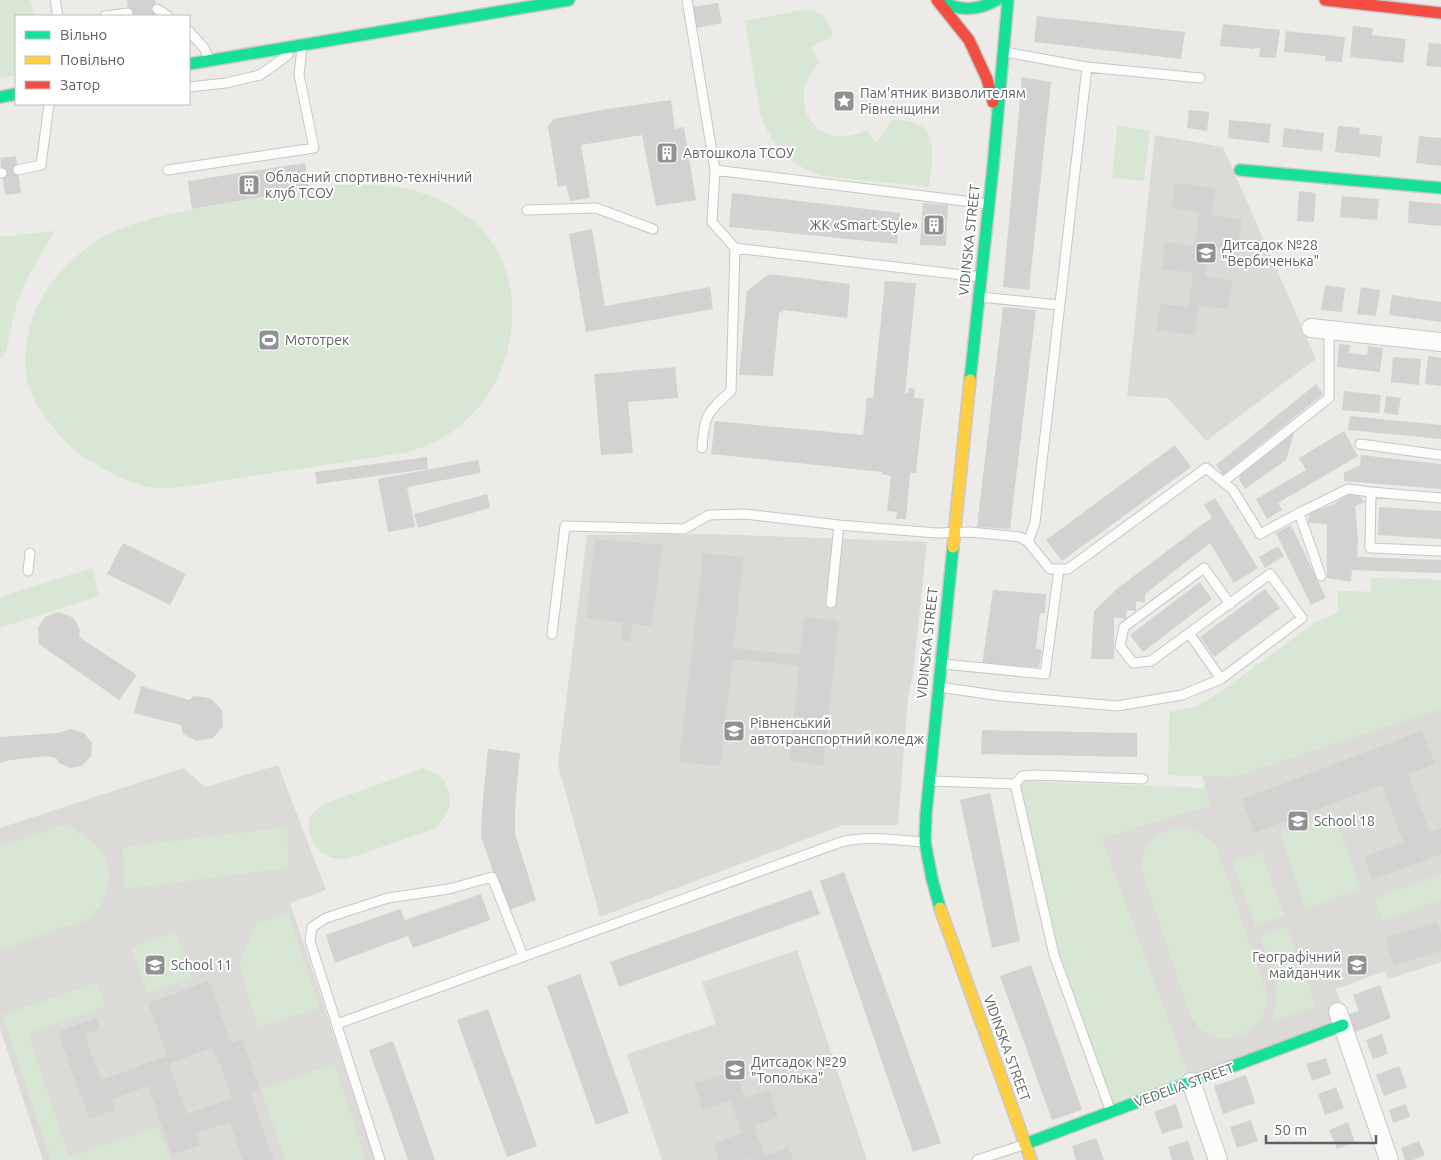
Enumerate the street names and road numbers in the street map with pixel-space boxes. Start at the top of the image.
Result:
street label: VIDINSKA STREET [955,183,983,296]
street label: VIDINSKA STREET [913,586,941,699]
street label: VIDINSKA STREET [980,993,1034,1104]
street label: VEDELIA STREET [1132,1059,1236,1110]

